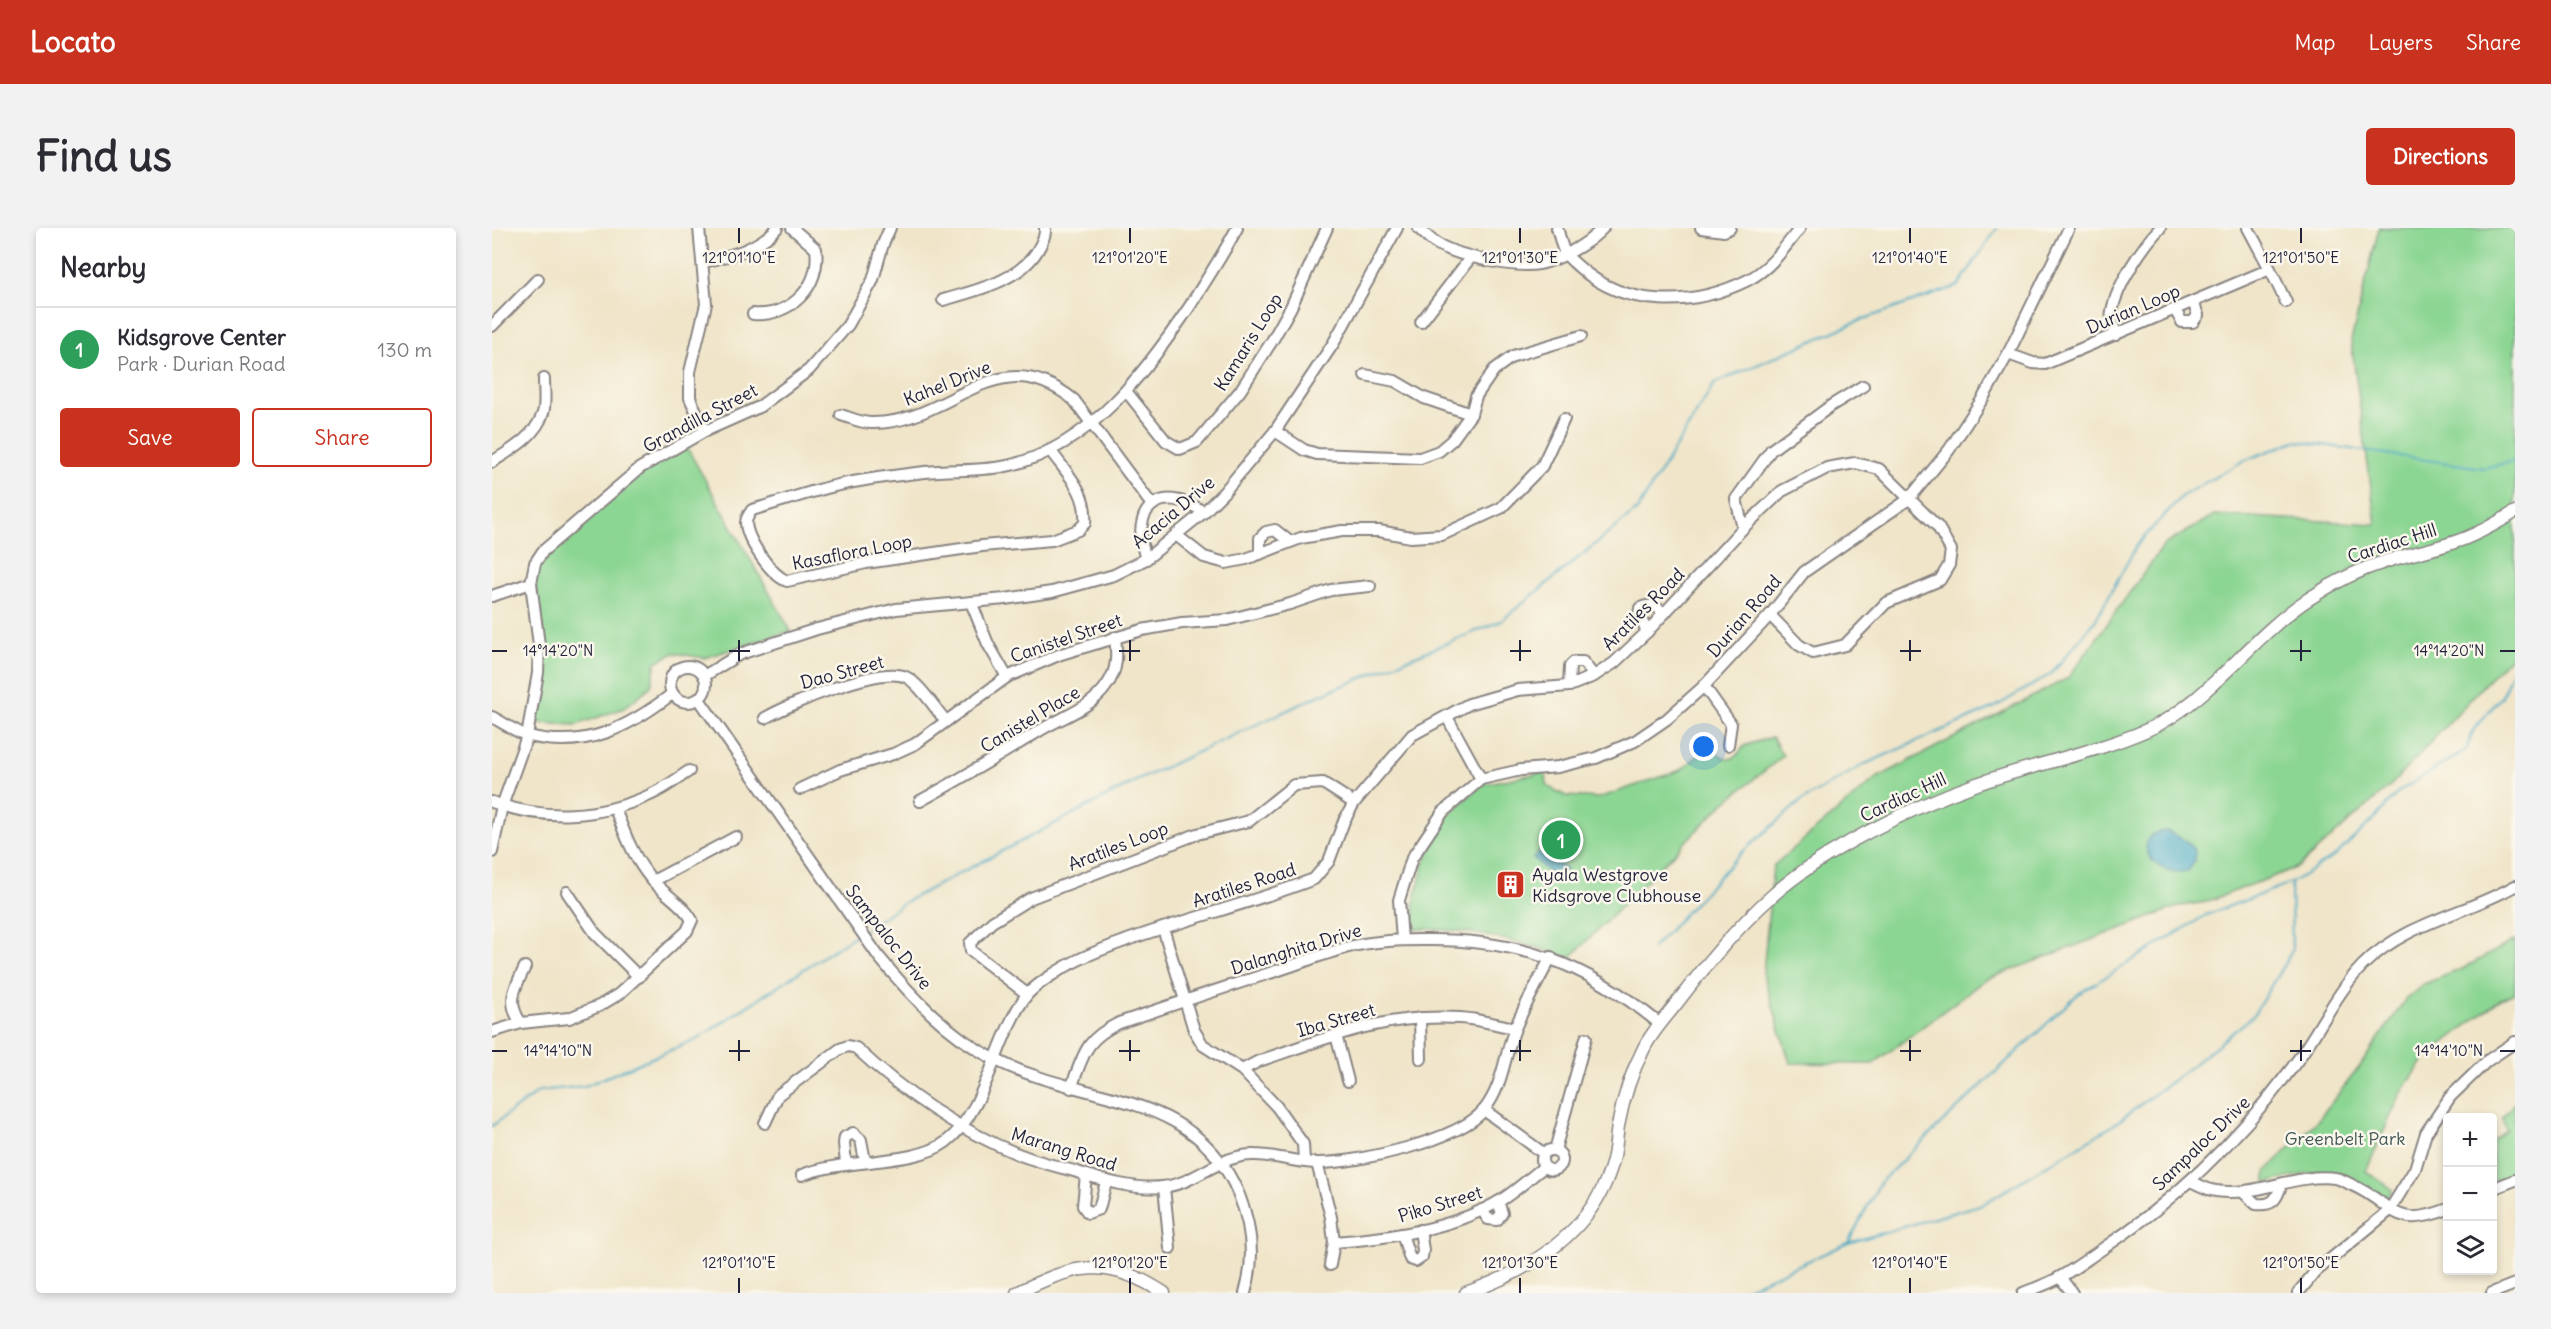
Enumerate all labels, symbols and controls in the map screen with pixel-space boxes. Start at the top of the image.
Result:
text: Locato [30,24,116,60]
text: Map [2295,29,2335,56]
text: Layers [2368,29,2433,56]
text: Share [2466,29,2521,56]
button: Directions [2366,128,2515,185]
text: Find us [36,130,172,182]
text: 121°01'10"E [702,248,776,267]
text: 121°01'20"E [1092,248,1168,267]
text: 121°01'30"E [1482,248,1558,267]
text: 121°01'40"E [1872,248,1948,267]
text: 121°01'50"E [2263,248,2339,267]
text: Nearby [60,251,146,284]
street label: Durian Loop [2083,279,2183,339]
street label: Kamaris Loop [1209,289,1287,395]
text: Kidsgrove Center [117,323,286,351]
text: 1 [76,337,83,362]
text: 130 m [377,337,432,362]
text: Park · Durian Road [117,351,285,376]
street label: Kahel Drive [900,355,994,411]
street label: Grandilla Street [639,378,761,458]
button: Save [60,408,240,467]
button: Share [252,408,432,467]
street label: Acacia Drive [1127,471,1219,553]
street label: Cardiac Hill [2345,518,2439,568]
street label: Kasaflora Loop [790,529,914,575]
street label: Aratiles Road [1597,563,1689,655]
street label: Durian Road [1702,570,1786,662]
street label: Canistel Street [1007,608,1125,668]
text: 14°14'20"N [523,641,593,660]
text: 14°14'20"N [2414,641,2484,660]
street label: Dao Street [798,650,886,694]
street label: Canistel Place [976,680,1084,758]
your location [1689,732,1718,761]
street label: Cardiac Hill [1856,767,1950,827]
street label: Aratiles Loop [1065,816,1171,876]
pin: 1 [1542,818,1580,862]
street label: Aratiles Road [1189,857,1299,913]
place label: Ayala Westgrove Kidsgrove Clubhouse [1532,863,1701,907]
building icon: Ayala Westgrove Kidsgrove Clubhouse [1495,868,1527,900]
street label: Sampaloc Drive [841,880,937,994]
street label: Dalanghita Drive [1228,918,1364,980]
street label: Iba Street [1294,998,1378,1042]
text: 14°14'10"N [524,1041,592,1060]
text: 14°14'10"N [2415,1041,2483,1060]
street label: Sampaloc Drive [2147,1091,2255,1195]
map controls [2443,1113,2497,1275]
button: + [2443,1113,2497,1167]
street label: Marang Road [1008,1122,1120,1176]
park label: Greenbelt Park [2285,1127,2405,1150]
button: − [2443,1167,2497,1221]
street label: Piko Street [1395,1180,1485,1228]
button: layers [2443,1221,2497,1275]
text: 121°01'10"E [702,1253,776,1272]
text: 121°01'20"E [1092,1253,1168,1272]
text: 121°01'30"E [1482,1253,1558,1272]
text: 121°01'40"E [1872,1253,1948,1272]
text: 121°01'50"E [2263,1253,2339,1272]

